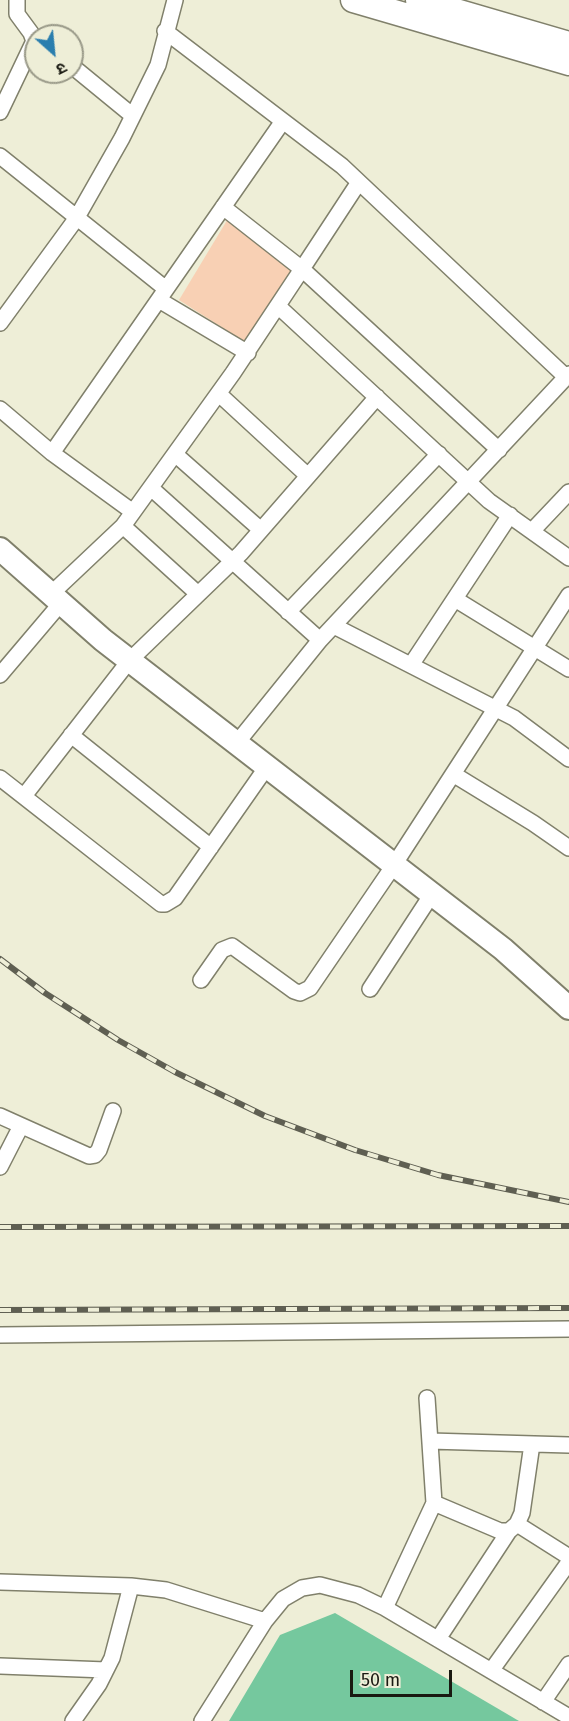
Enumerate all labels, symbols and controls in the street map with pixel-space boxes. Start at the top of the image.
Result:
north arrow [24,24,84,84]
text: उ [53,58,70,79]
scale bar [353,1658,455,1696]
text: 50 m [361,1669,400,1691]

